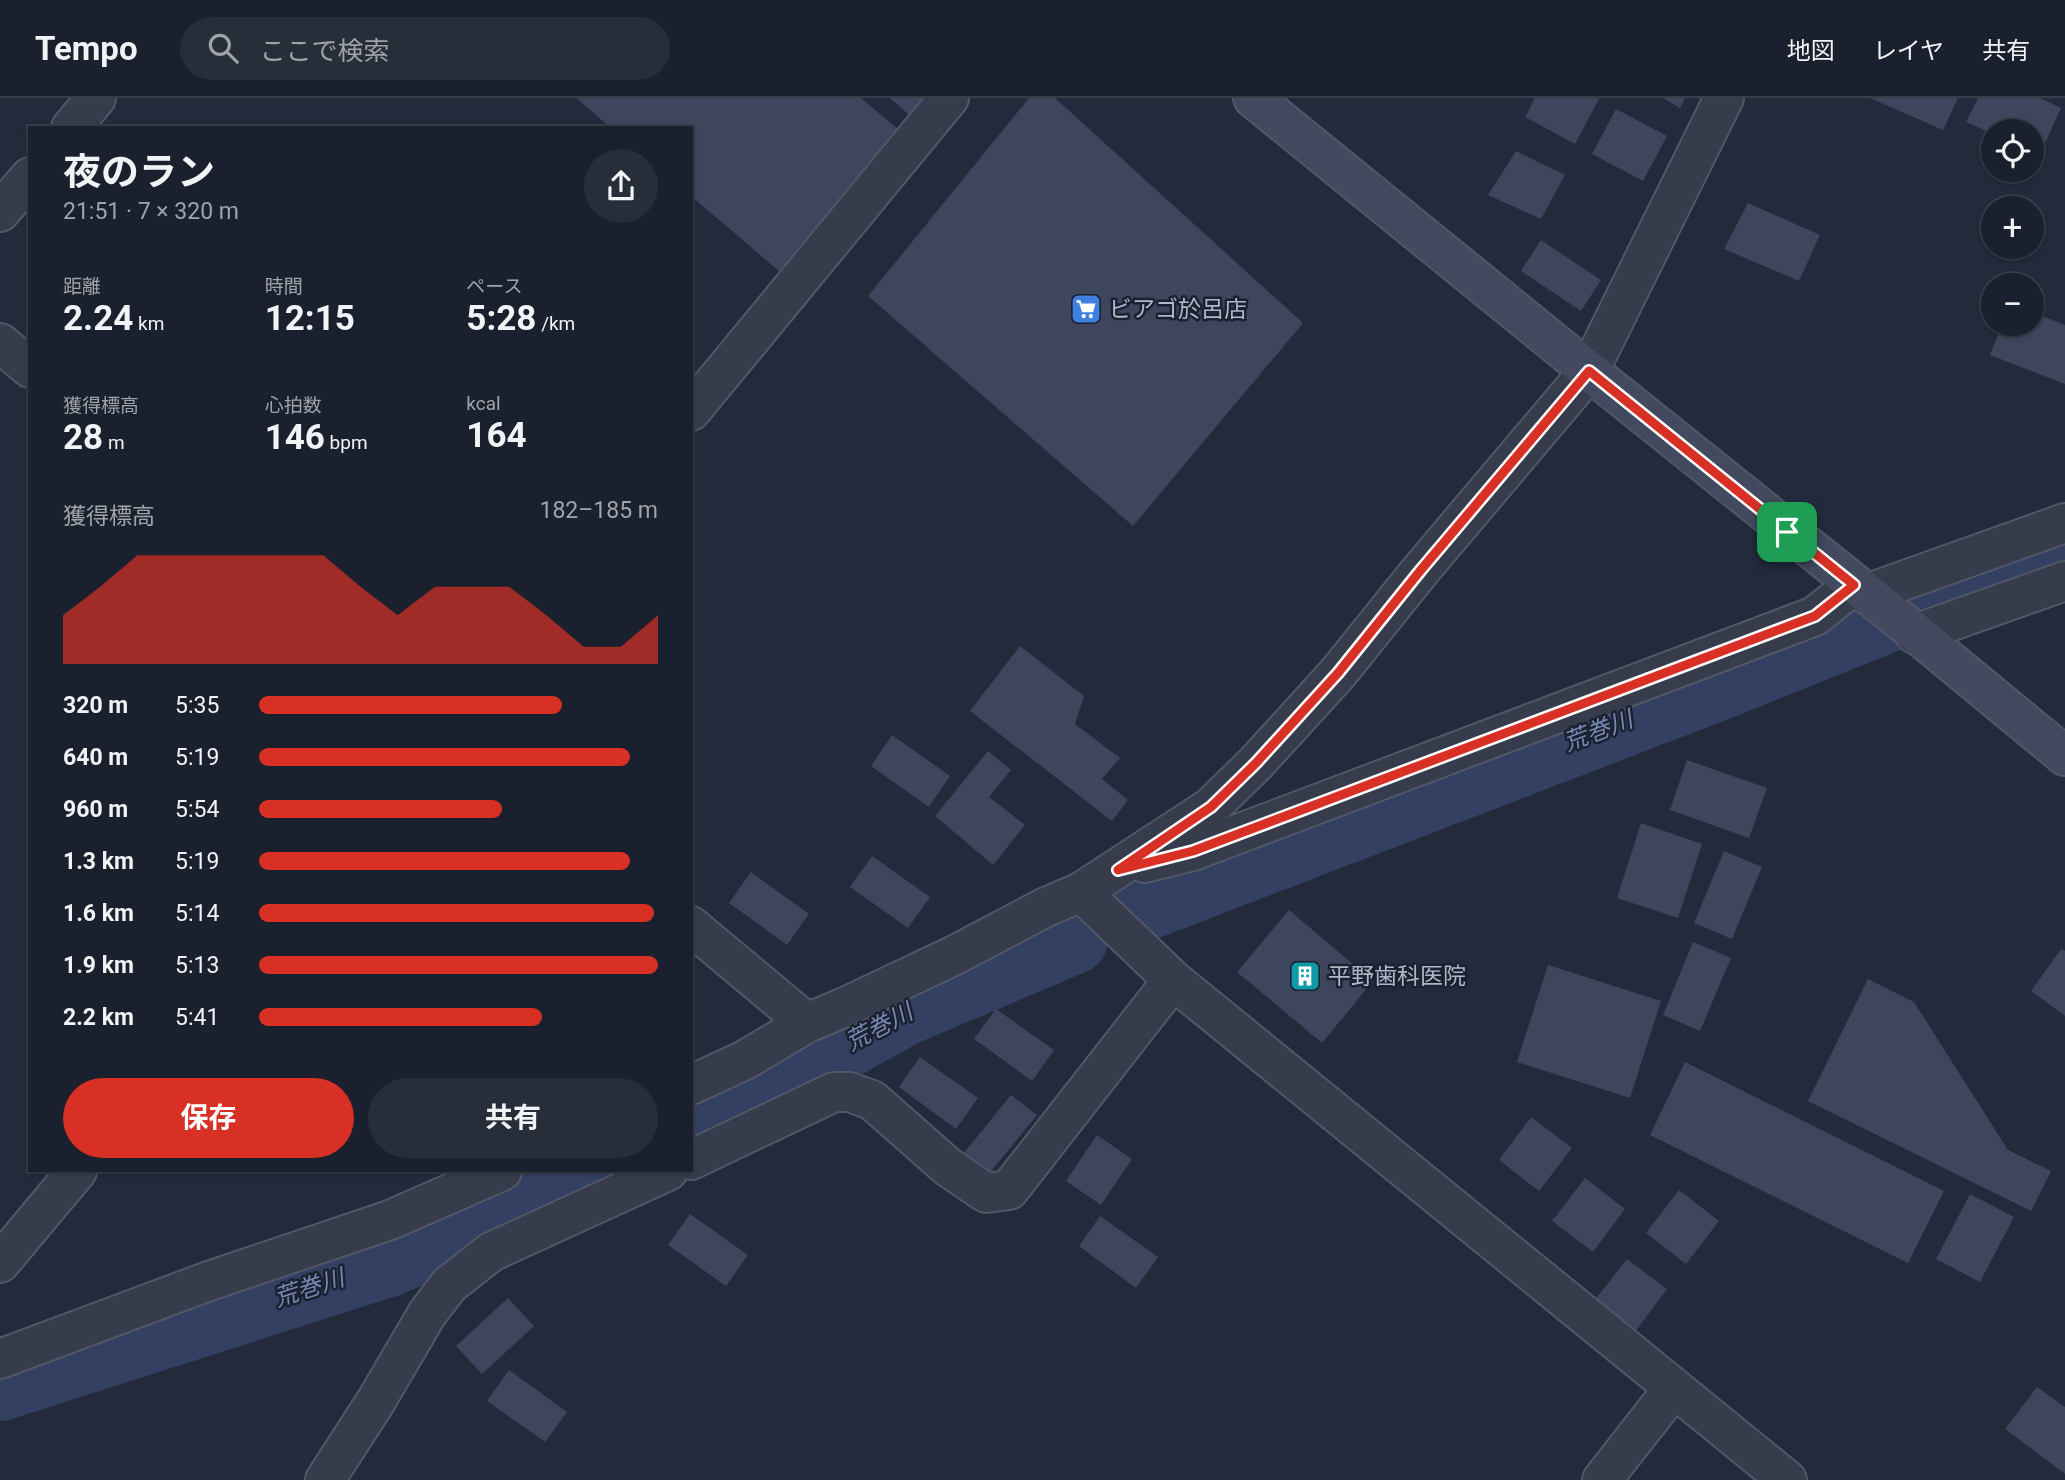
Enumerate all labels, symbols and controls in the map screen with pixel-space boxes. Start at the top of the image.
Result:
search box [180,17,670,80]
text: Tempo [35,29,138,68]
icon: search [204,29,242,67]
text: ここで検索 [260,36,390,66]
text: 地図 [1787,37,1835,65]
text: レイヤ [1873,37,1944,65]
text: 共有 [1982,37,2030,65]
map controls [1981,119,2044,336]
button: locate [1981,119,2044,182]
button: share [584,149,658,223]
text: 夜のラン [63,150,215,194]
button: + [1981,196,2044,259]
text: 21:51 · 7 × 320 m [63,198,239,225]
button: − [1981,273,2044,336]
text: 距離 [63,275,101,298]
text: 時間 [265,275,303,298]
text: ペース [466,275,522,298]
supermarket icon: ビアゴ於呂店 [1069,292,1103,326]
place label: ビアゴ於呂店 [1109,296,1247,323]
text: 2.24 [63,298,133,339]
text: 12:15 [265,298,355,339]
text: 5:28 [466,298,536,339]
text: km [133,312,164,335]
text: /km [536,312,575,335]
text: kcal [466,392,501,415]
text: 獲得標高 [63,394,139,417]
text: 心拍数 [265,394,322,417]
text: 164 [466,415,527,456]
text: 28 [63,417,103,458]
text: 146 [265,417,325,458]
text: m [103,431,125,454]
text: bpm [325,431,368,454]
text: 182–185 m [539,497,658,524]
pin [1757,502,1817,562]
text: 獲得標高 [63,503,155,530]
icon: arrive [1768,513,1806,551]
text: 320 m [63,692,128,719]
text: 5:35 [175,692,219,719]
water label: 荒巻川 [1559,704,1639,757]
text: 640 m [63,744,128,771]
text: 5:19 [175,744,219,771]
text: 960 m [63,796,128,823]
text: 5:54 [175,796,219,823]
text: 1.3 km [63,848,134,875]
text: 5:19 [175,848,219,875]
text: 1.6 km [63,900,134,927]
text: 5:14 [175,900,219,927]
text: 1.9 km [63,952,134,979]
text: 5:13 [175,952,219,979]
building icon: 平野歯科医院 [1288,959,1322,993]
place label: 平野歯科医院 [1328,963,1466,990]
water label: 荒巻川 [841,996,920,1056]
text: 2.2 km [63,1004,134,1031]
text: 5:41 [175,1004,219,1031]
button: 保存 [63,1078,354,1158]
button: 共有 [368,1078,658,1158]
water label: 荒巻川 [270,1263,350,1312]

